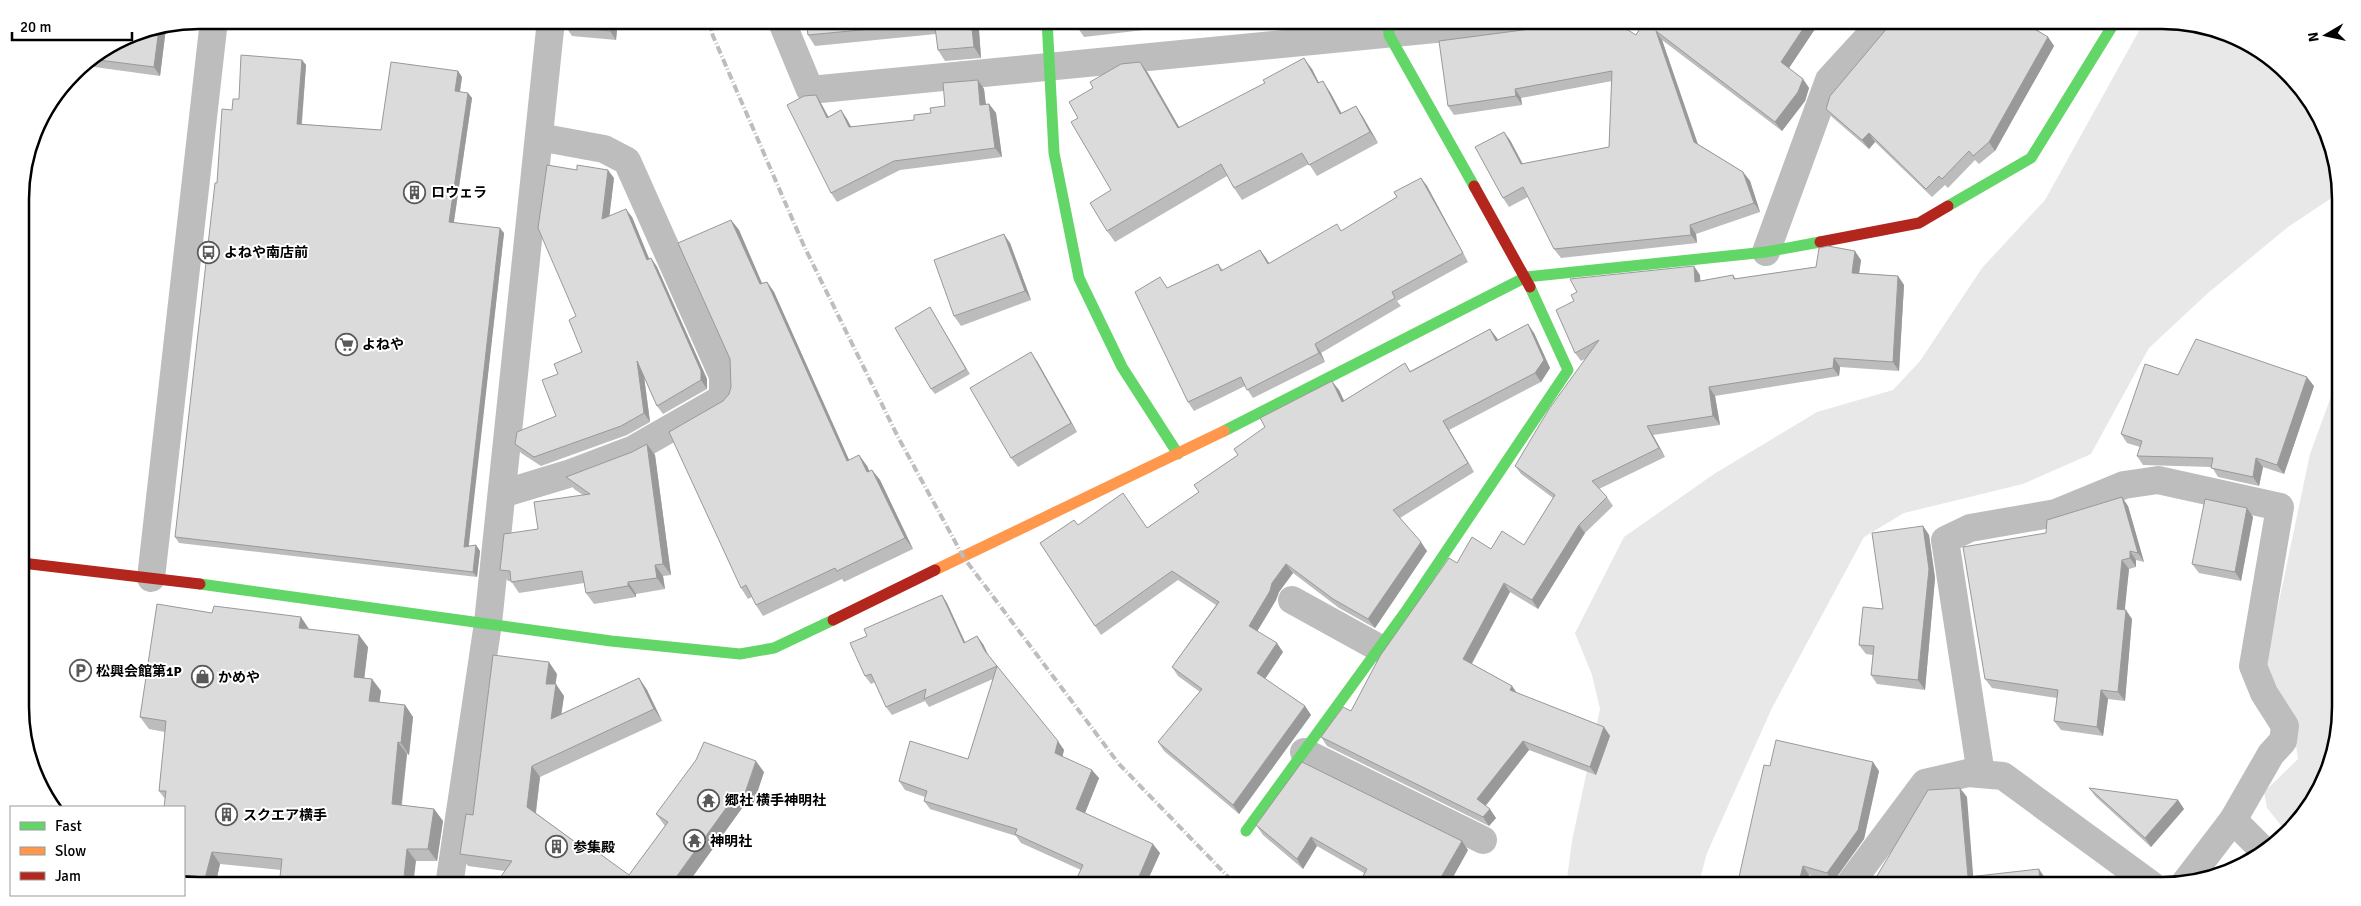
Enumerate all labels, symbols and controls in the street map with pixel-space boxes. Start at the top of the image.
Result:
scale bar [12,10,132,42]
north arrow [2301,10,2351,60]
text: 20 m [20,18,51,36]
text: N [2304,31,2323,43]
building icon: ロウェラ [403,180,427,204]
place label: ロウェラ [431,184,487,201]
bus stop icon: よねや南店前 [196,240,220,264]
place label: よねや南店前 [224,244,308,261]
supermarket icon: よねや [334,332,358,356]
place label: よねや [362,336,404,353]
parking icon: 松興会館第1P [68,659,92,683]
place label: 松興会館第1P [96,663,182,680]
shop icon: かめや [190,665,214,689]
place label: かめや [218,669,260,686]
temple icon: 郷社 横手神明社 [697,788,721,812]
place label: 郷社 横手神明社 [725,792,826,809]
building icon: スクエア横手 [215,803,239,827]
legend [10,806,185,896]
place label: スクエア横手 [243,807,327,824]
text: Fast [55,817,82,835]
temple icon: 神明社 [682,829,706,853]
place label: 神明社 [710,833,752,850]
building icon: 参集殿 [545,835,569,859]
place label: 参集殿 [573,839,615,856]
text: Slow [55,842,86,860]
text: Jam [55,867,81,885]

